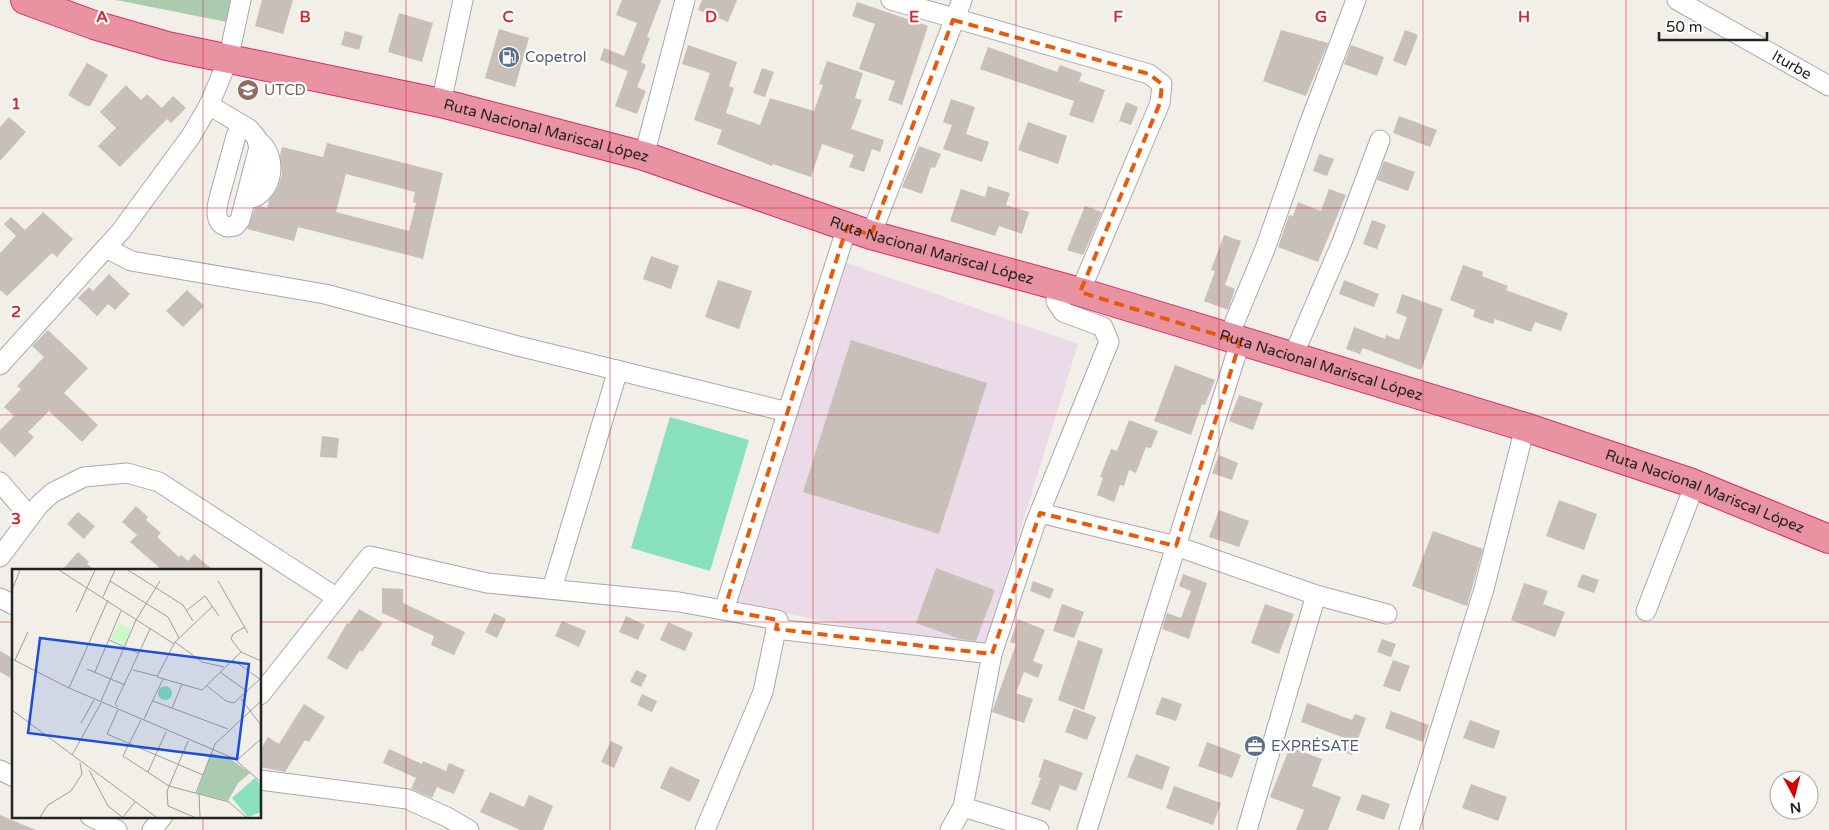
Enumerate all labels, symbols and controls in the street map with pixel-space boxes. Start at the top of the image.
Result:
text: A [96,7,108,27]
text: B [299,7,311,27]
text: C [502,7,514,27]
text: D [705,7,717,27]
text: E [909,7,919,27]
text: F [1113,7,1123,27]
text: G [1315,7,1327,27]
text: H [1518,7,1530,27]
scale bar [1659,10,1766,42]
text: 50 m [1666,18,1703,36]
fuel station icon: Copetrol [497,45,521,69]
street label: Iturbe [1769,47,1815,83]
place label: Copetrol [525,48,586,66]
school or university icon: UTCD [236,78,260,102]
place label: UTCD [264,81,306,99]
text: 1 [11,94,21,114]
street label: Ruta Nacional Mariscal López [442,95,651,166]
street label: Ruta Nacional Mariscal López [827,212,1036,288]
text: 2 [11,302,21,322]
street label: Ruta Nacional Mariscal López [1217,326,1425,404]
street label: Ruta Nacional Mariscal López [1603,446,1807,537]
text: 3 [11,509,21,529]
inset map [12,569,261,818]
office icon: EXPRÉSATE [1243,734,1267,758]
place label: EXPRÉSATE [1271,737,1359,755]
north arrow [1769,770,1819,820]
text: N [1789,798,1802,817]

